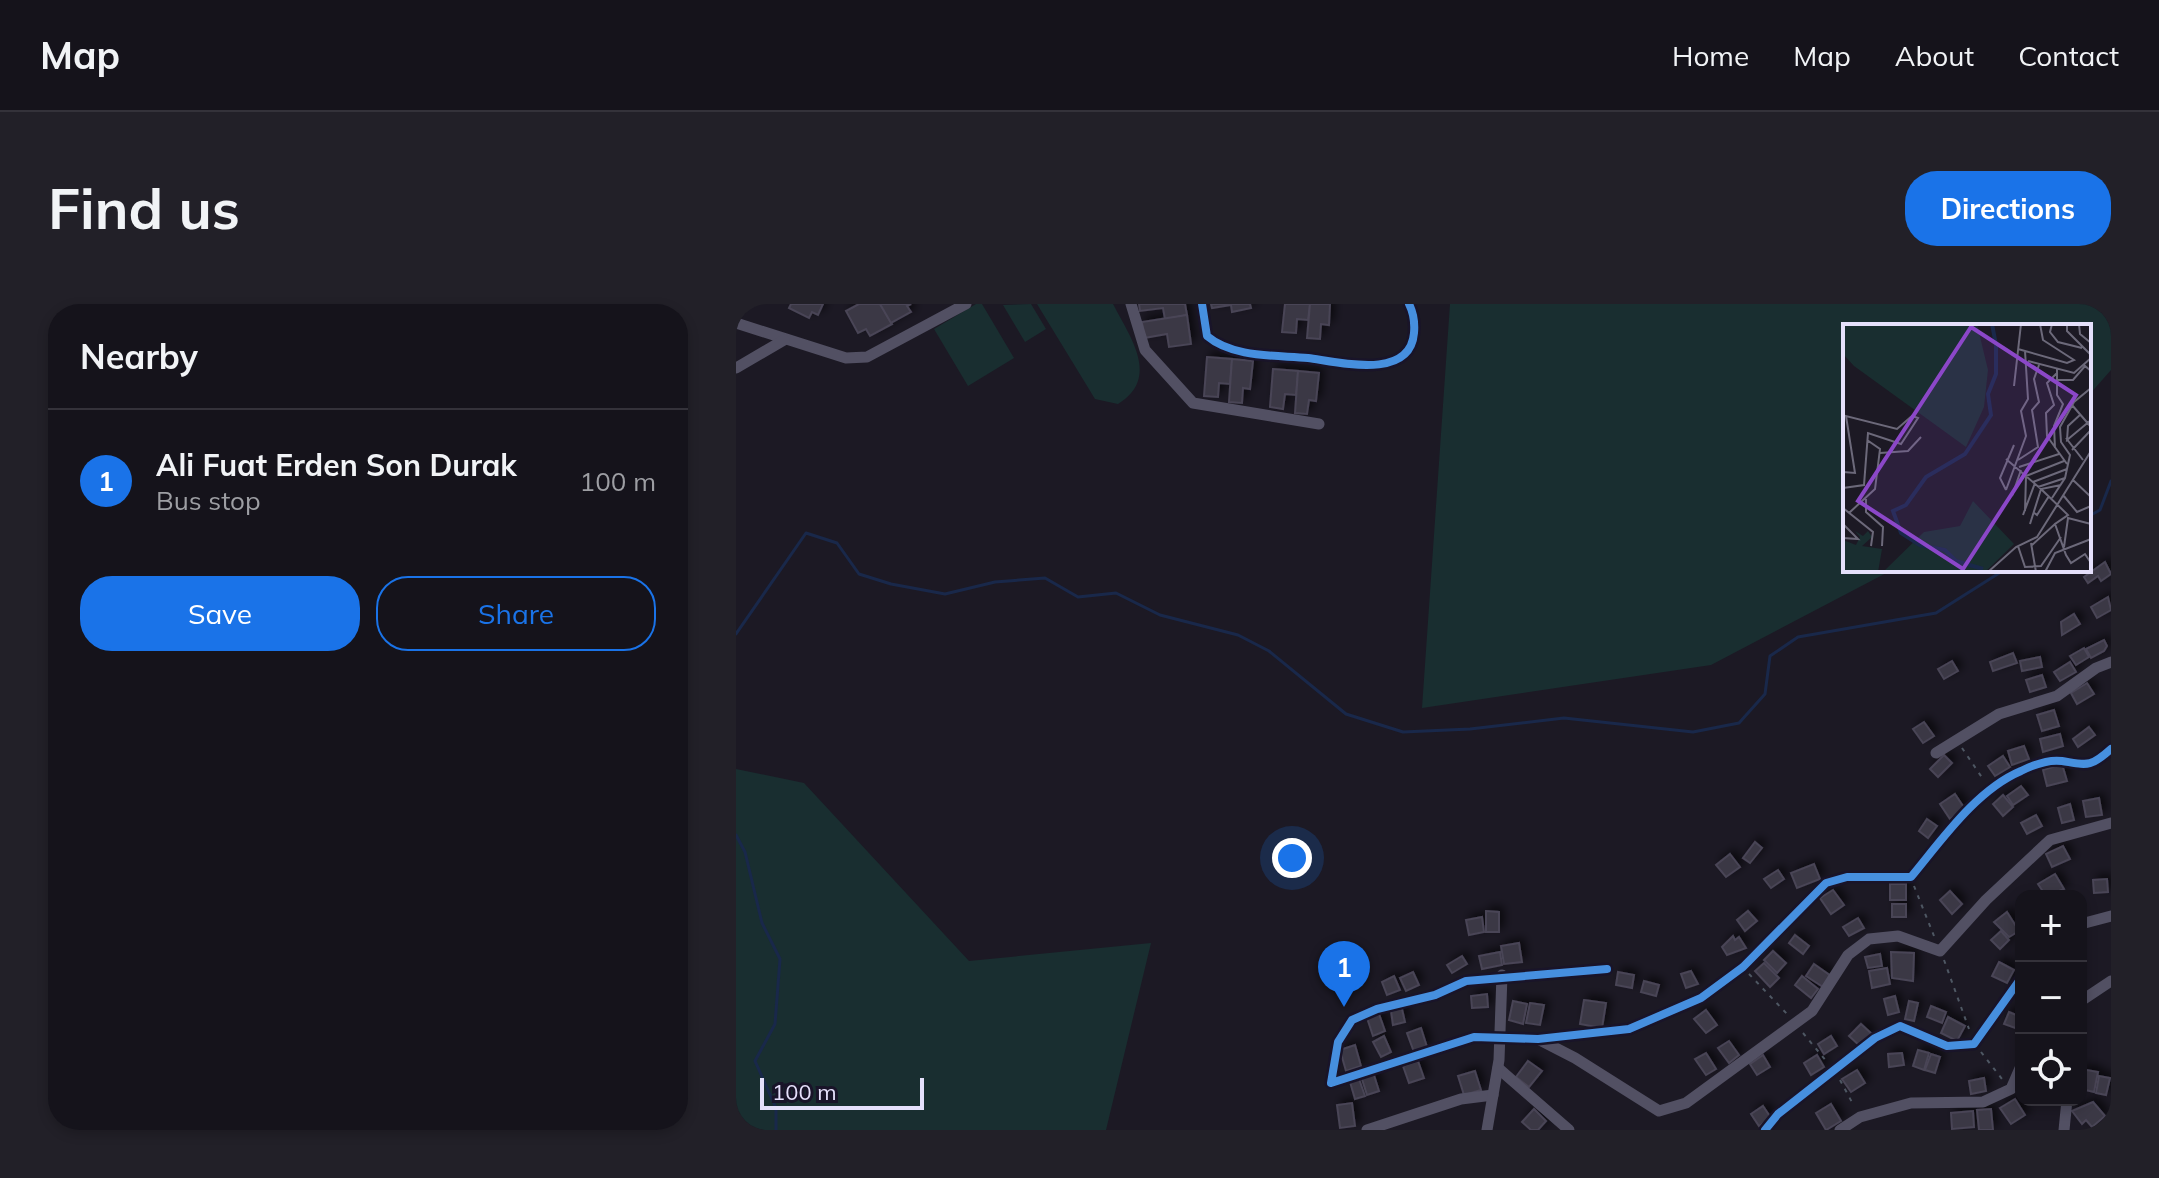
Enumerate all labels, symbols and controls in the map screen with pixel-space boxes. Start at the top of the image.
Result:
text: Map [40,31,120,79]
text: Home [1672,38,1749,73]
text: Map [1793,38,1851,73]
text: About [1895,38,1974,73]
text: Contact [2018,38,2119,73]
button: Directions [1905,171,2111,246]
text: Find us [48,173,240,243]
inset map [1843,324,2091,572]
text: Nearby [80,335,198,378]
text: Ali Fuat Erden Son Durak [156,446,517,484]
text: 1 [98,465,114,498]
text: 100 m [580,465,656,498]
text: Bus stop [156,484,261,517]
button: Save [80,576,360,651]
button: Share [376,576,656,651]
your location [1272,838,1312,878]
map controls [2015,890,2087,1106]
button: + [2015,890,2087,962]
pin: 1 [1318,941,1370,1007]
button: − [2015,962,2087,1034]
button: locate [2015,1034,2087,1106]
scale bar [760,1074,924,1110]
text: 100 m [772,1078,837,1106]

